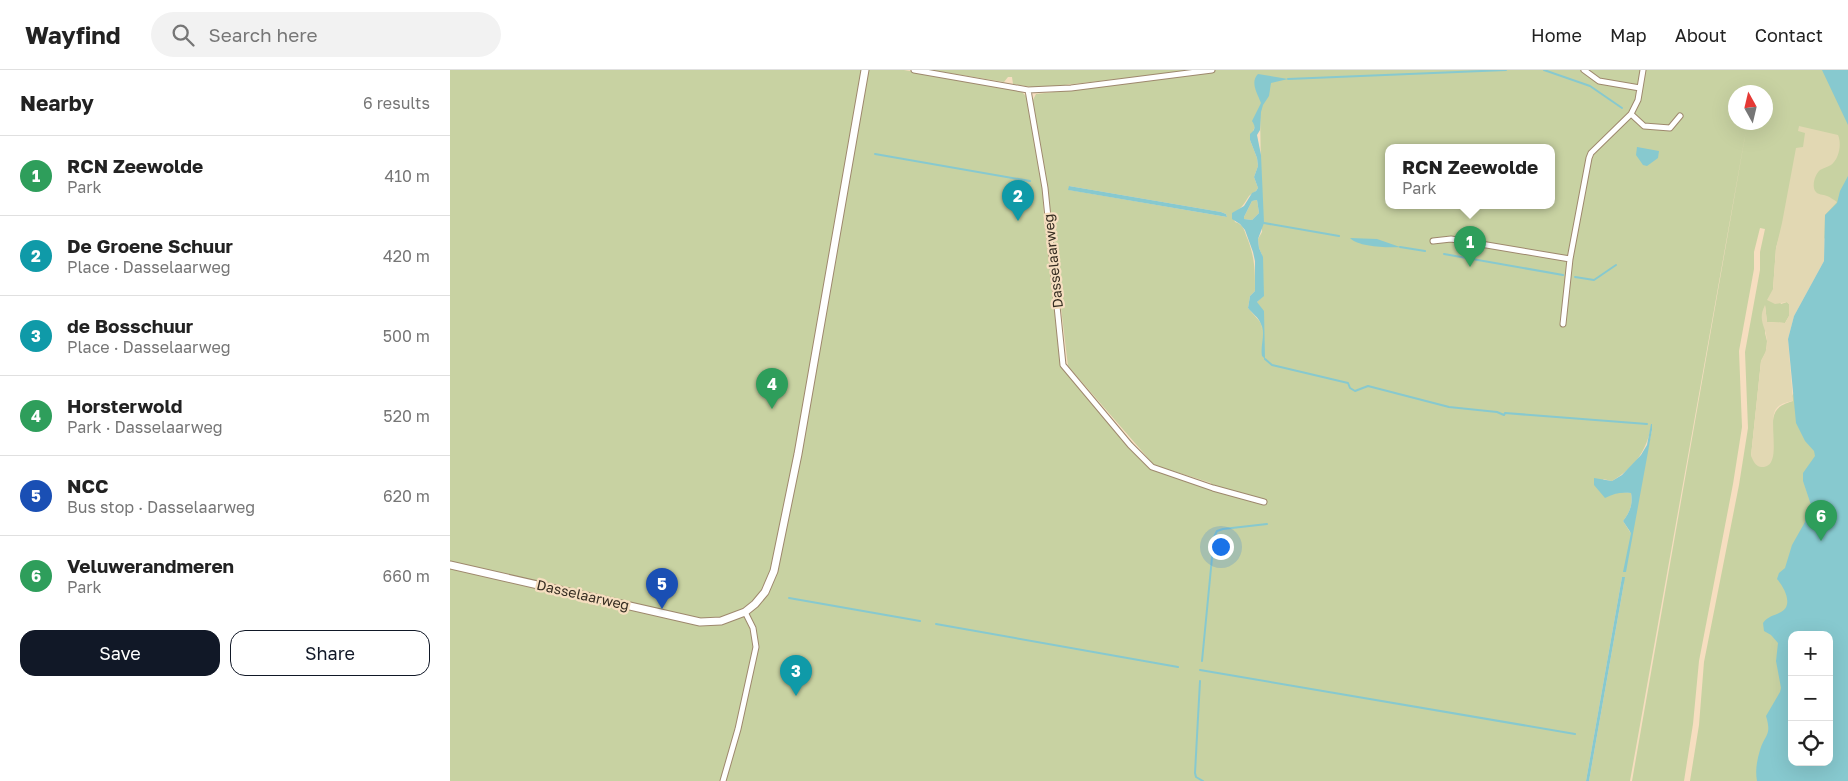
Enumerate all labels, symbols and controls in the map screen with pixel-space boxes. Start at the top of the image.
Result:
search box [151,12,501,57]
text: Wayfind [25,20,121,49]
icon: search [169,21,197,49]
text: Search here [209,23,317,46]
text: Home [1531,24,1582,46]
text: Map [1610,24,1647,46]
text: About [1675,24,1727,46]
text: Contact [1755,24,1823,46]
north arrow [1728,85,1773,130]
text: Nearby [20,90,94,116]
text: 6 results [363,93,430,113]
popup [1385,144,1555,209]
text: RCN Zeewolde [67,154,203,177]
text: RCN Zeewolde [1402,155,1538,178]
text: 1 [32,166,40,186]
text: 410 m [384,166,430,186]
text: Park [67,177,102,197]
text: Park [1402,178,1437,198]
pin: 2 [1002,180,1034,221]
street label: Dasselaarweg [1039,213,1066,309]
pin: 1 [1454,226,1486,267]
text: De Groene Schuur [67,234,233,257]
text: 2 [31,246,41,266]
text: 420 m [383,246,430,266]
text: Place · Dasselaarweg [67,257,231,277]
text: de Bosschuur [67,314,193,337]
text: 3 [31,326,41,346]
text: 500 m [383,326,430,346]
text: Place · Dasselaarweg [67,337,231,357]
pin: 4 [756,368,788,409]
text: Horsterwold [67,394,182,417]
text: 4 [31,406,41,426]
text: 520 m [383,406,430,426]
text: Park · Dasselaarweg [67,417,223,437]
text: NCC [67,474,108,497]
text: 5 [31,486,41,506]
text: 620 m [383,486,430,506]
text: Bus stop · Dasselaarweg [67,497,255,517]
pin: 6 [1805,500,1837,541]
your location [1208,534,1234,560]
text: Veluwerandmeren [67,554,234,577]
text: 6 [31,566,41,586]
text: 660 m [383,566,430,586]
pin: 5 [646,568,678,609]
street label: Dasselaarweg [535,576,631,613]
text: Park [67,577,102,597]
button: Save [20,630,220,676]
button: Share [230,630,430,676]
map controls [1788,631,1833,766]
button: + [1788,631,1833,676]
pin: 3 [780,655,812,696]
button: − [1788,676,1833,721]
button: locate [1788,721,1833,766]

